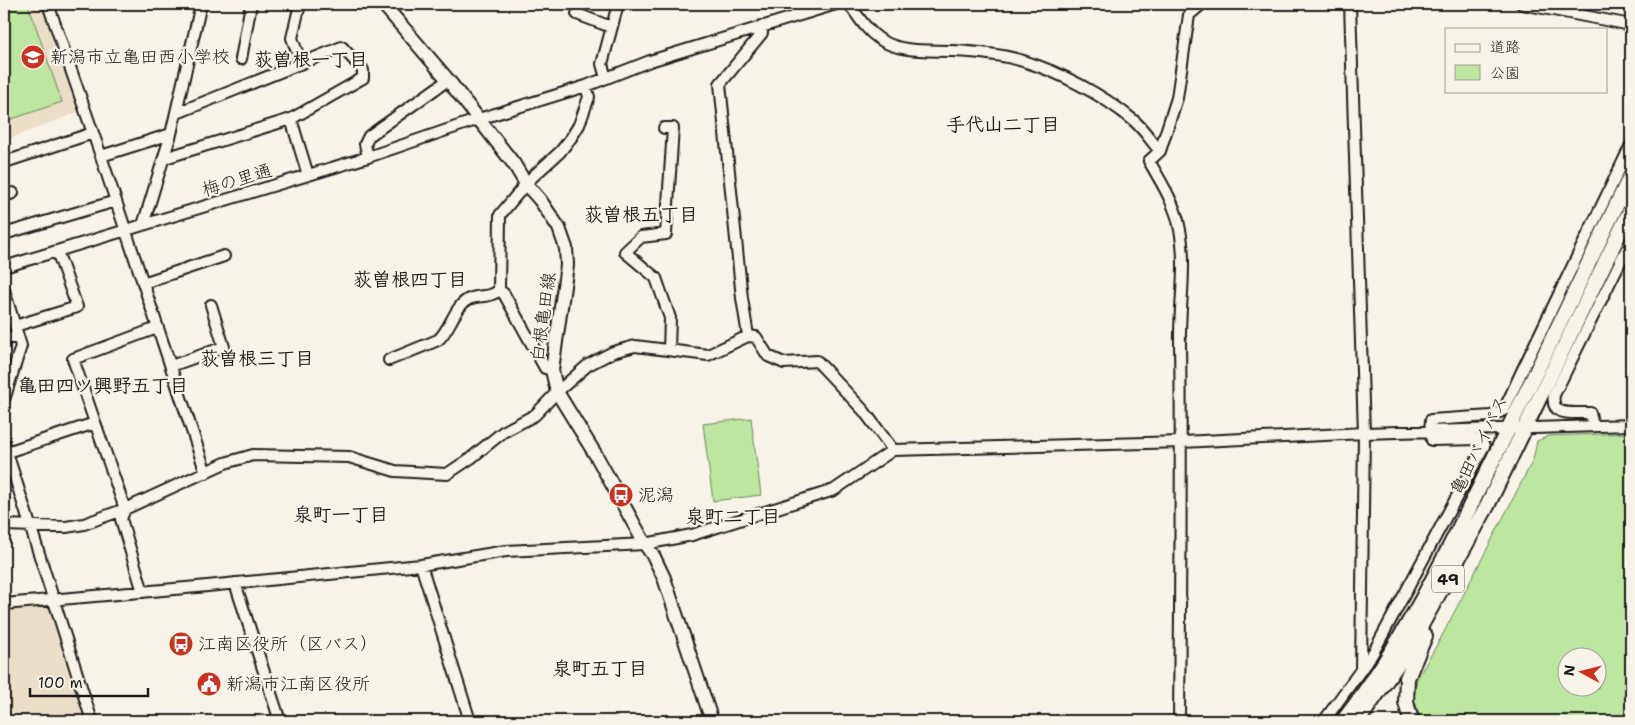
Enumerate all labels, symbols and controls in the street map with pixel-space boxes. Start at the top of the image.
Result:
legend [1445,28,1608,92]
text: 道路 [1490,37,1520,57]
school or university icon: 新潟市立亀田西小学校 [20,44,46,70]
place label: 新潟市立亀田西小学校 [50,45,230,69]
district label: 荻曽根一丁目 [254,47,368,72]
text: 公園 [1490,63,1520,83]
district label: 手代山二丁目 [946,112,1060,137]
street label: 梅の里通 [199,158,275,202]
district label: 荻曽根五丁目 [584,202,698,227]
district label: 荻曽根四丁目 [353,267,467,292]
street label: 白根亀田線 [525,271,561,363]
district label: 荻曽根三丁目 [200,346,314,371]
district label: 亀田四ツ興野五丁目 [17,373,189,398]
street label: 亀田バイパス [1445,391,1513,499]
bus stop icon: 泥潟 [608,482,634,508]
place label: 泥潟 [638,483,674,507]
district label: 泉町一丁目 [293,502,389,527]
district label: 泉町二丁目 [685,504,781,529]
road number: 49 [1432,566,1464,592]
bus stop icon: 江南区役所（区バス） [168,631,194,657]
place label: 江南区役所（区バス） [198,632,378,656]
north arrow [1558,648,1608,698]
district label: 泉町五丁目 [552,656,648,681]
text: N [1559,664,1579,677]
scale bar [30,665,148,697]
public building icon: 新潟市江南区役所 [196,671,222,697]
place label: 新潟市江南区役所 [226,672,370,696]
text: 100 m [38,673,83,693]

